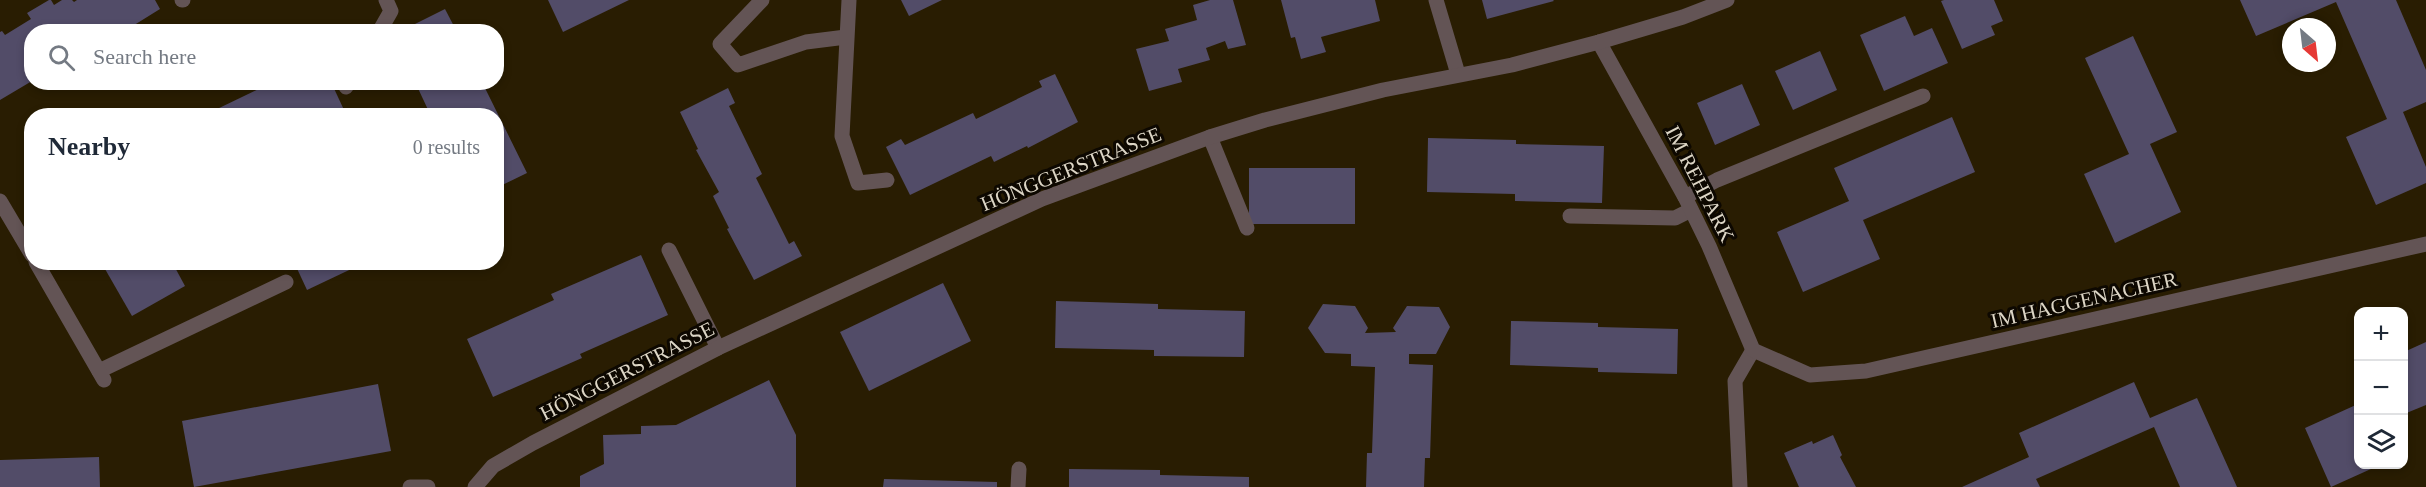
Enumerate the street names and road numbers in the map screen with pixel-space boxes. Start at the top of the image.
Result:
street label: HÖNGGERSTRASSE [977,122,1165,216]
street label: IM REHPARK [1660,122,1740,246]
street label: IM HAGGENACHER [1988,267,2180,333]
street label: HÖNGGERSTRASSE [536,317,718,425]

